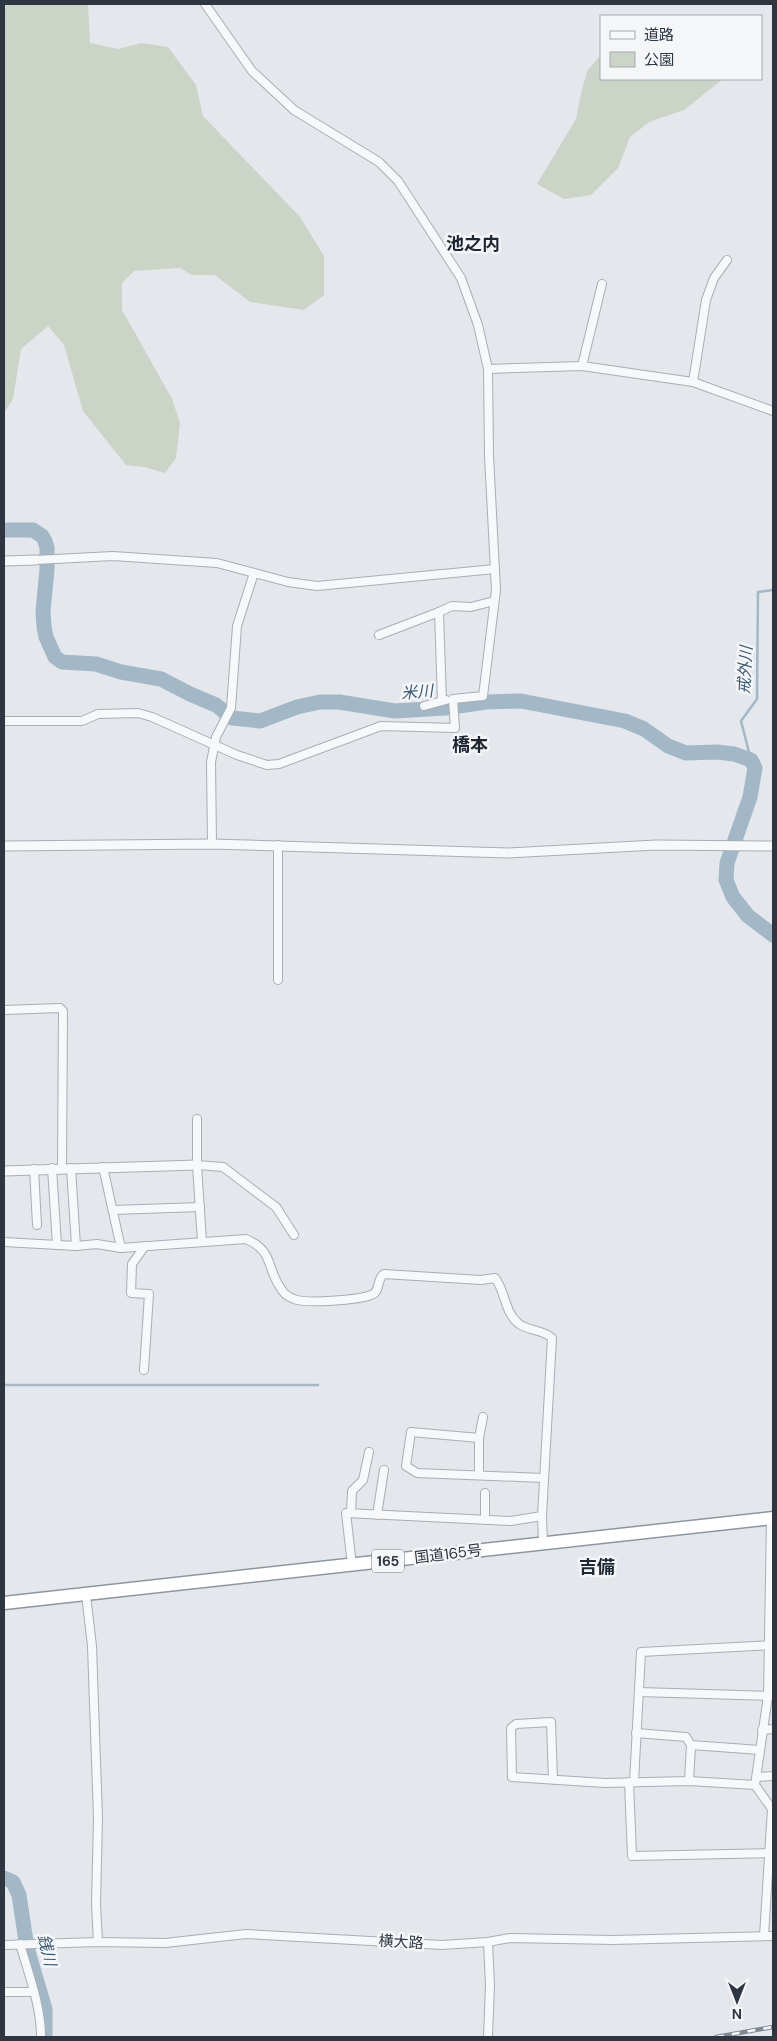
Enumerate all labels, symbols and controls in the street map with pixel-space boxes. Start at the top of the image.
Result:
legend [600,15,762,80]
text: 道路 [644,25,674,45]
text: 公園 [644,50,674,70]
district label: 池之内 [446,232,500,256]
water label: 戒外川 [733,643,757,695]
water label: 米川 [400,680,436,704]
district label: 橋本 [452,733,488,757]
street label: 国道165号 [413,1540,483,1568]
road number: 165 [372,1550,404,1572]
district label: 吉備 [579,1555,615,1579]
street label: 横大路 [378,1931,424,1953]
water label: 銭川 [33,1932,61,1970]
north arrow [712,1976,762,2026]
text: N [732,2005,742,2023]

